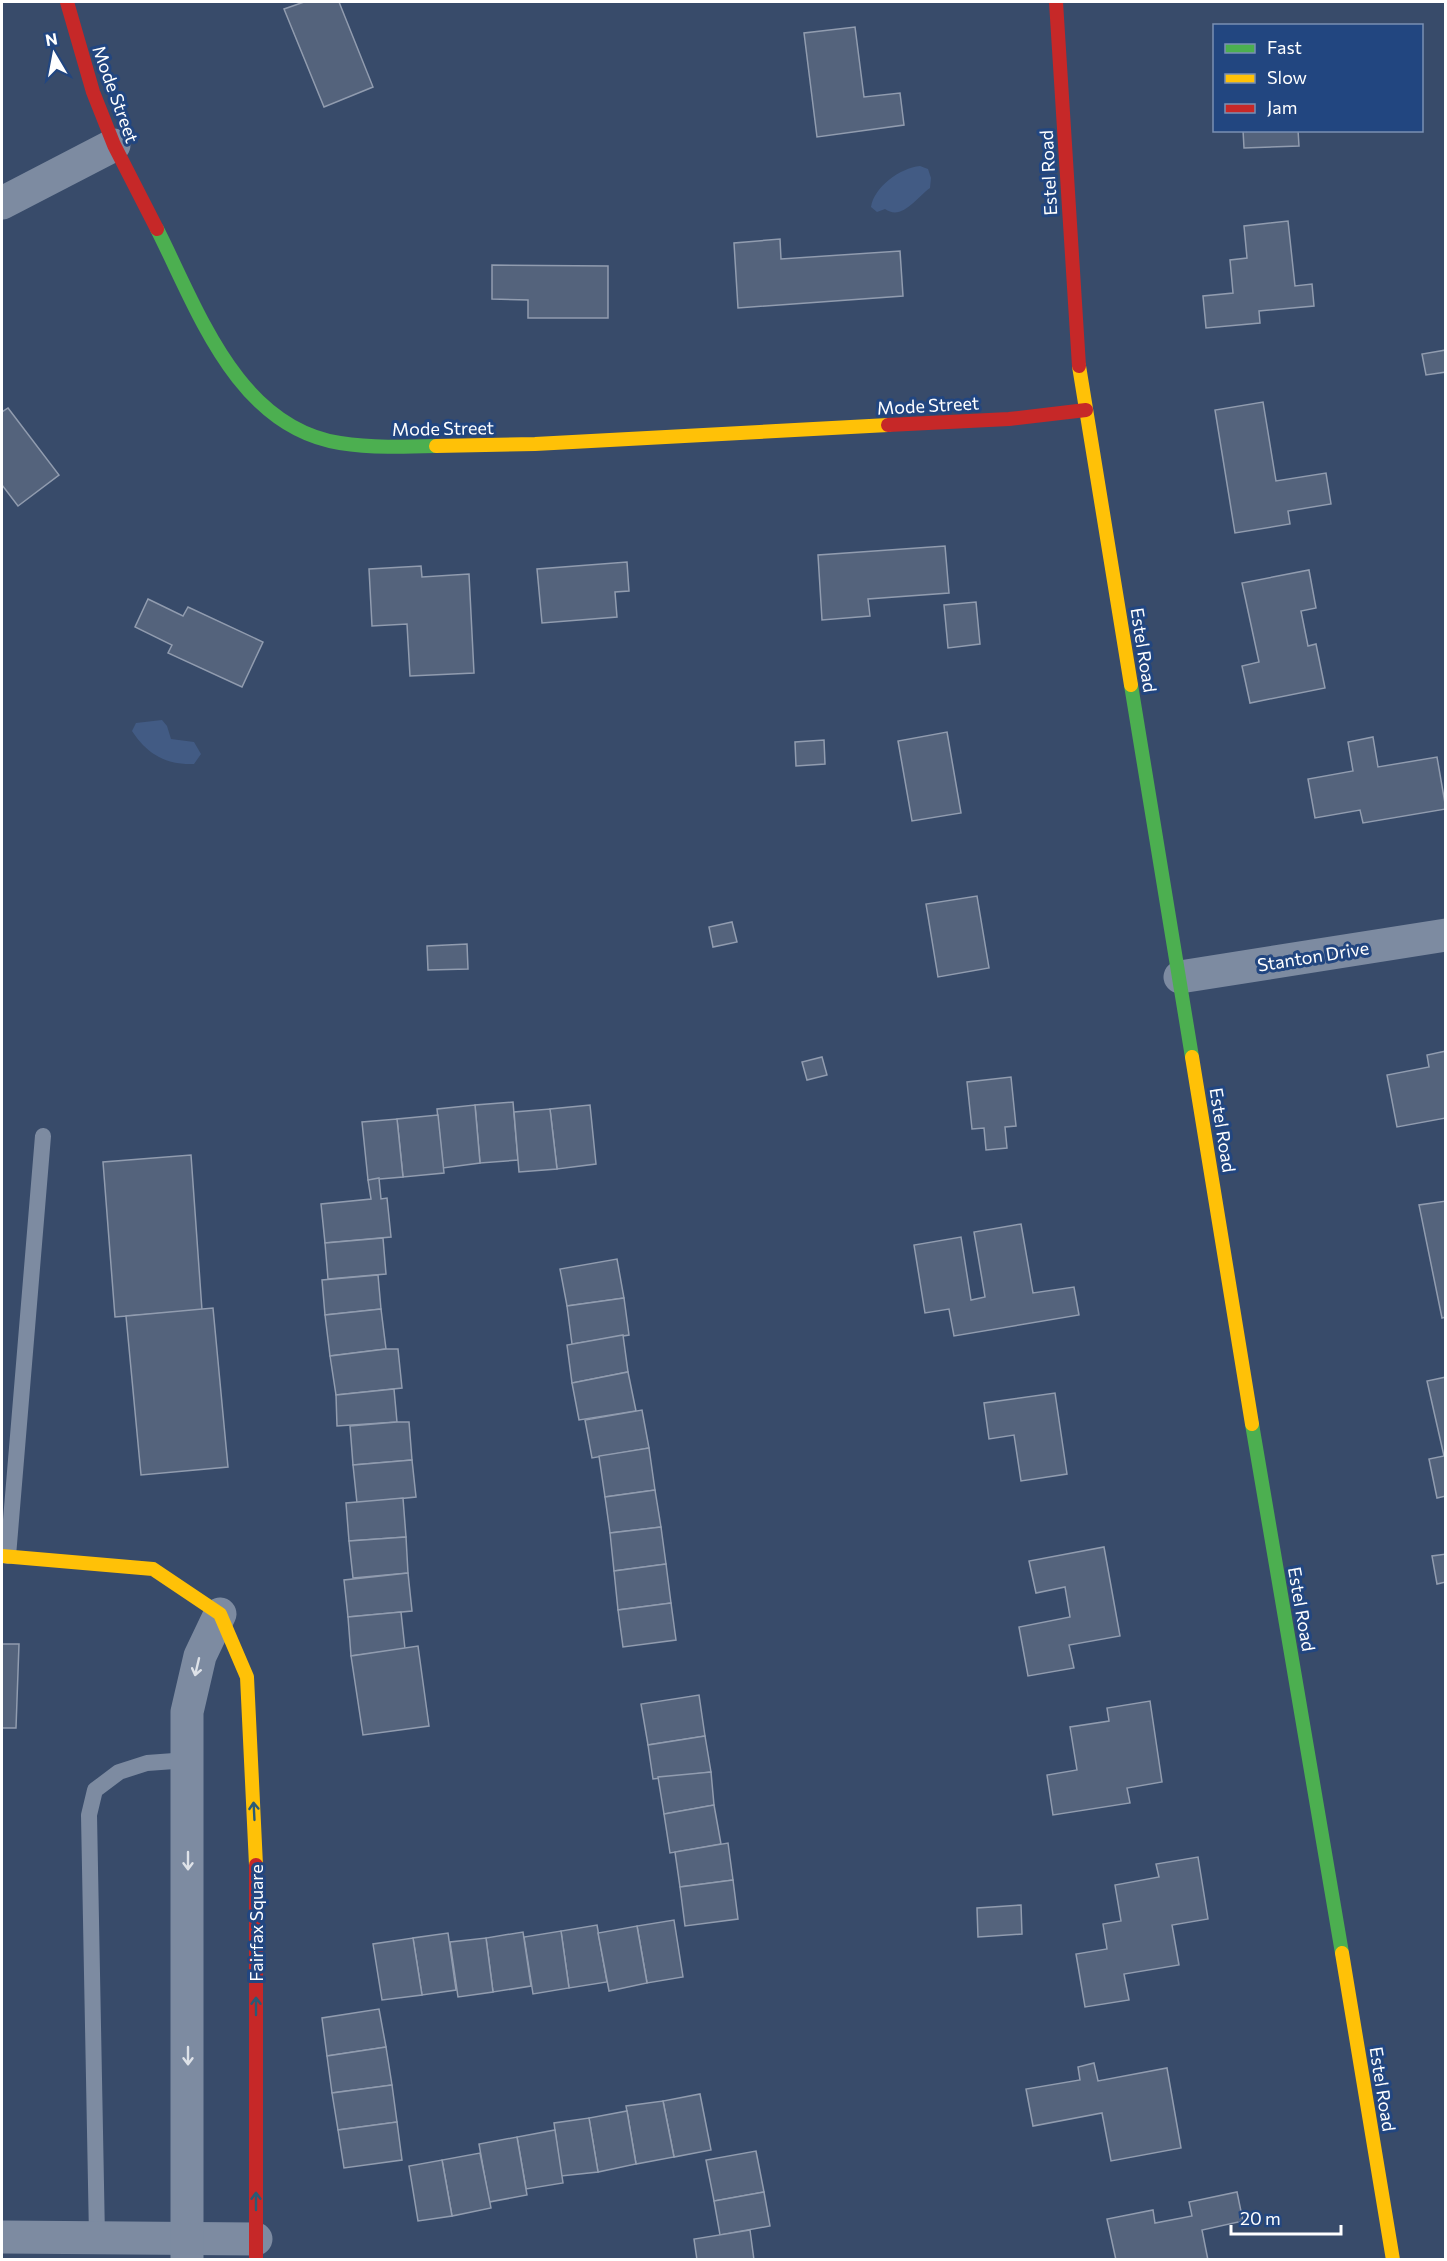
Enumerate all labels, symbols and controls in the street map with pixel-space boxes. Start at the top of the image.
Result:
north arrow [24,24,84,84]
legend [1213,24,1423,132]
text: N [44,28,59,49]
text: Fast [1267,36,1302,58]
street label: Mode Street [88,42,144,146]
text: Slow [1267,66,1307,88]
text: Jam [1267,96,1297,118]
street label: Estel Road [1035,130,1061,216]
street label: Mode Street [876,391,980,419]
street label: Mode Street [392,416,494,440]
street label: Estel Road [1126,606,1162,694]
street label: Stanton Drive [1256,936,1370,976]
street label: Estel Road [1205,1086,1241,1174]
street label: Estel Road [1284,1565,1320,1653]
one-way arrow [191,1658,203,1677]
one-way arrow [248,1802,259,1822]
one-way arrow [182,1851,194,1871]
street label: Fairfax Square [245,1864,267,1982]
one-way arrow [250,1997,262,2017]
street label: Estel Road [1365,2045,1401,2133]
one-way arrow [182,2046,194,2066]
one-way arrow [250,2192,262,2212]
scale bar [1231,2198,1340,2236]
text: 20 m [1240,2207,1281,2229]

